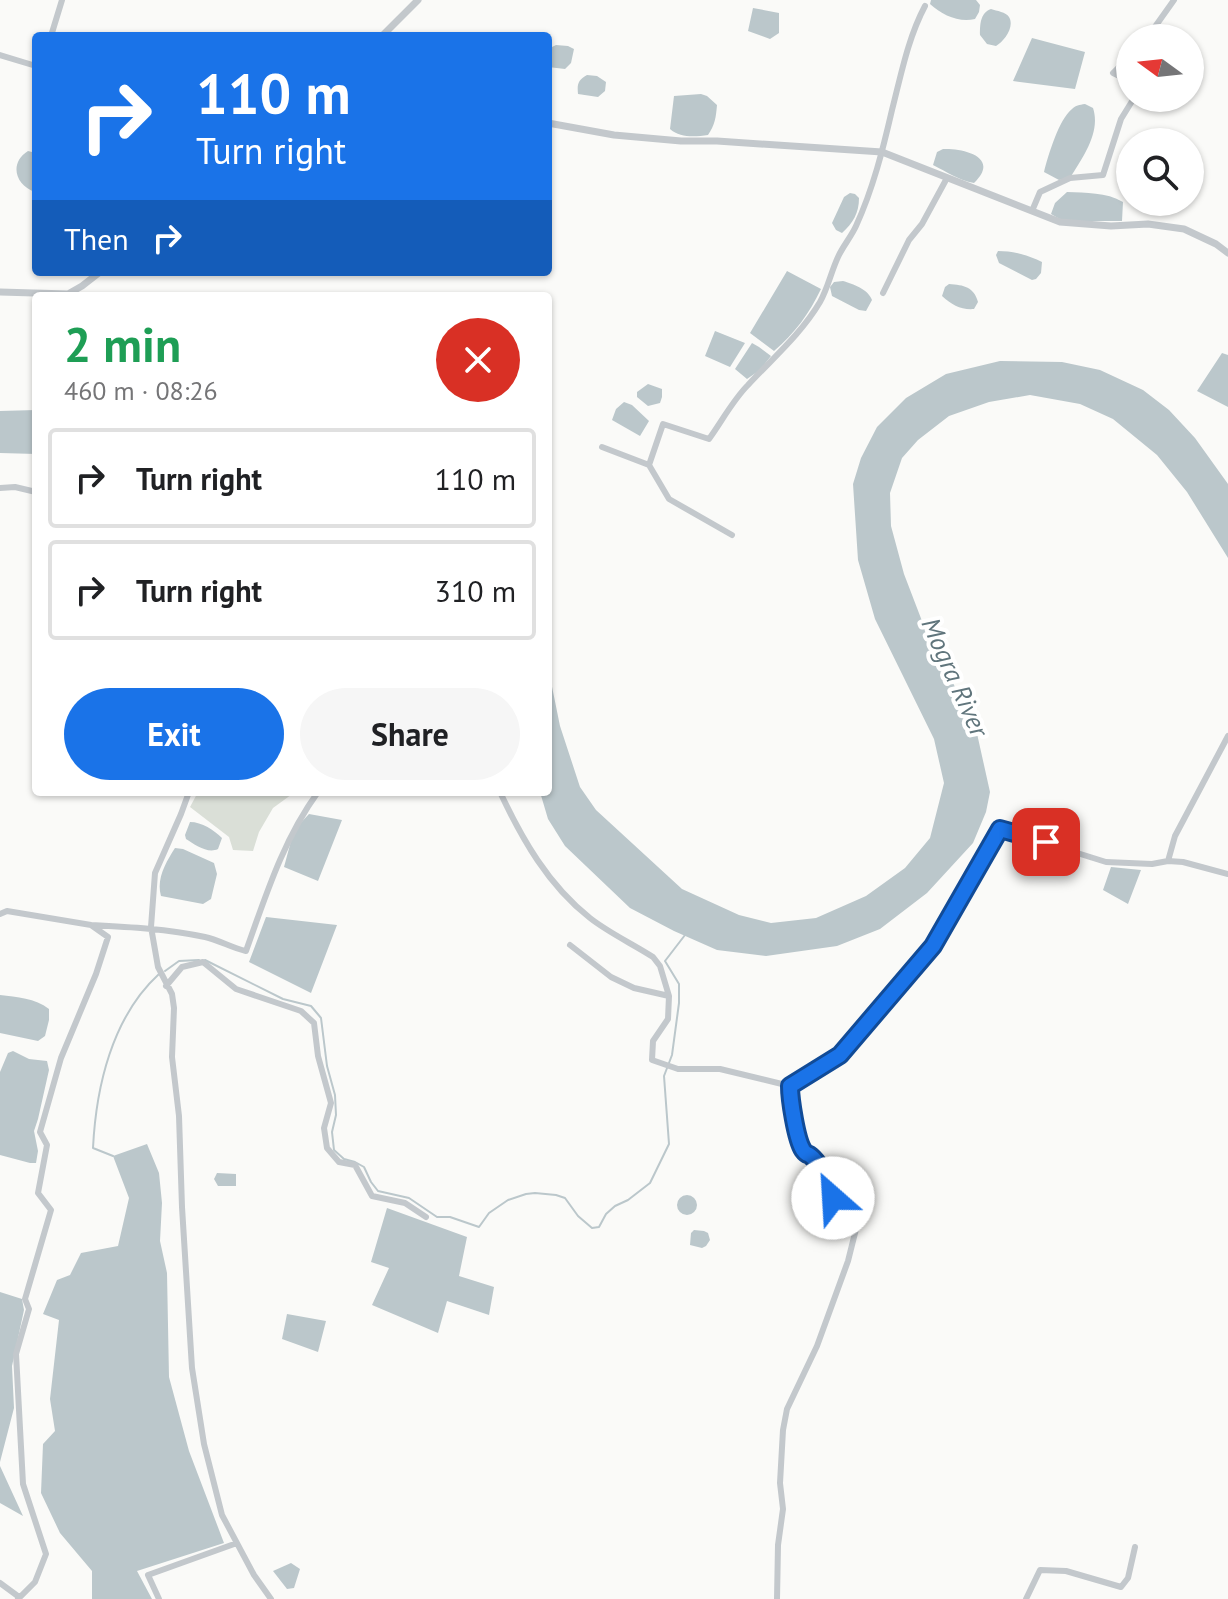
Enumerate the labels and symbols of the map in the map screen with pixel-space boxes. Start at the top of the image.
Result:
north arrow [1116,24,1204,112]
water label: Mogra River [915,612,997,743]
pin [1012,808,1080,876]
position arrow [791,1156,875,1240]

